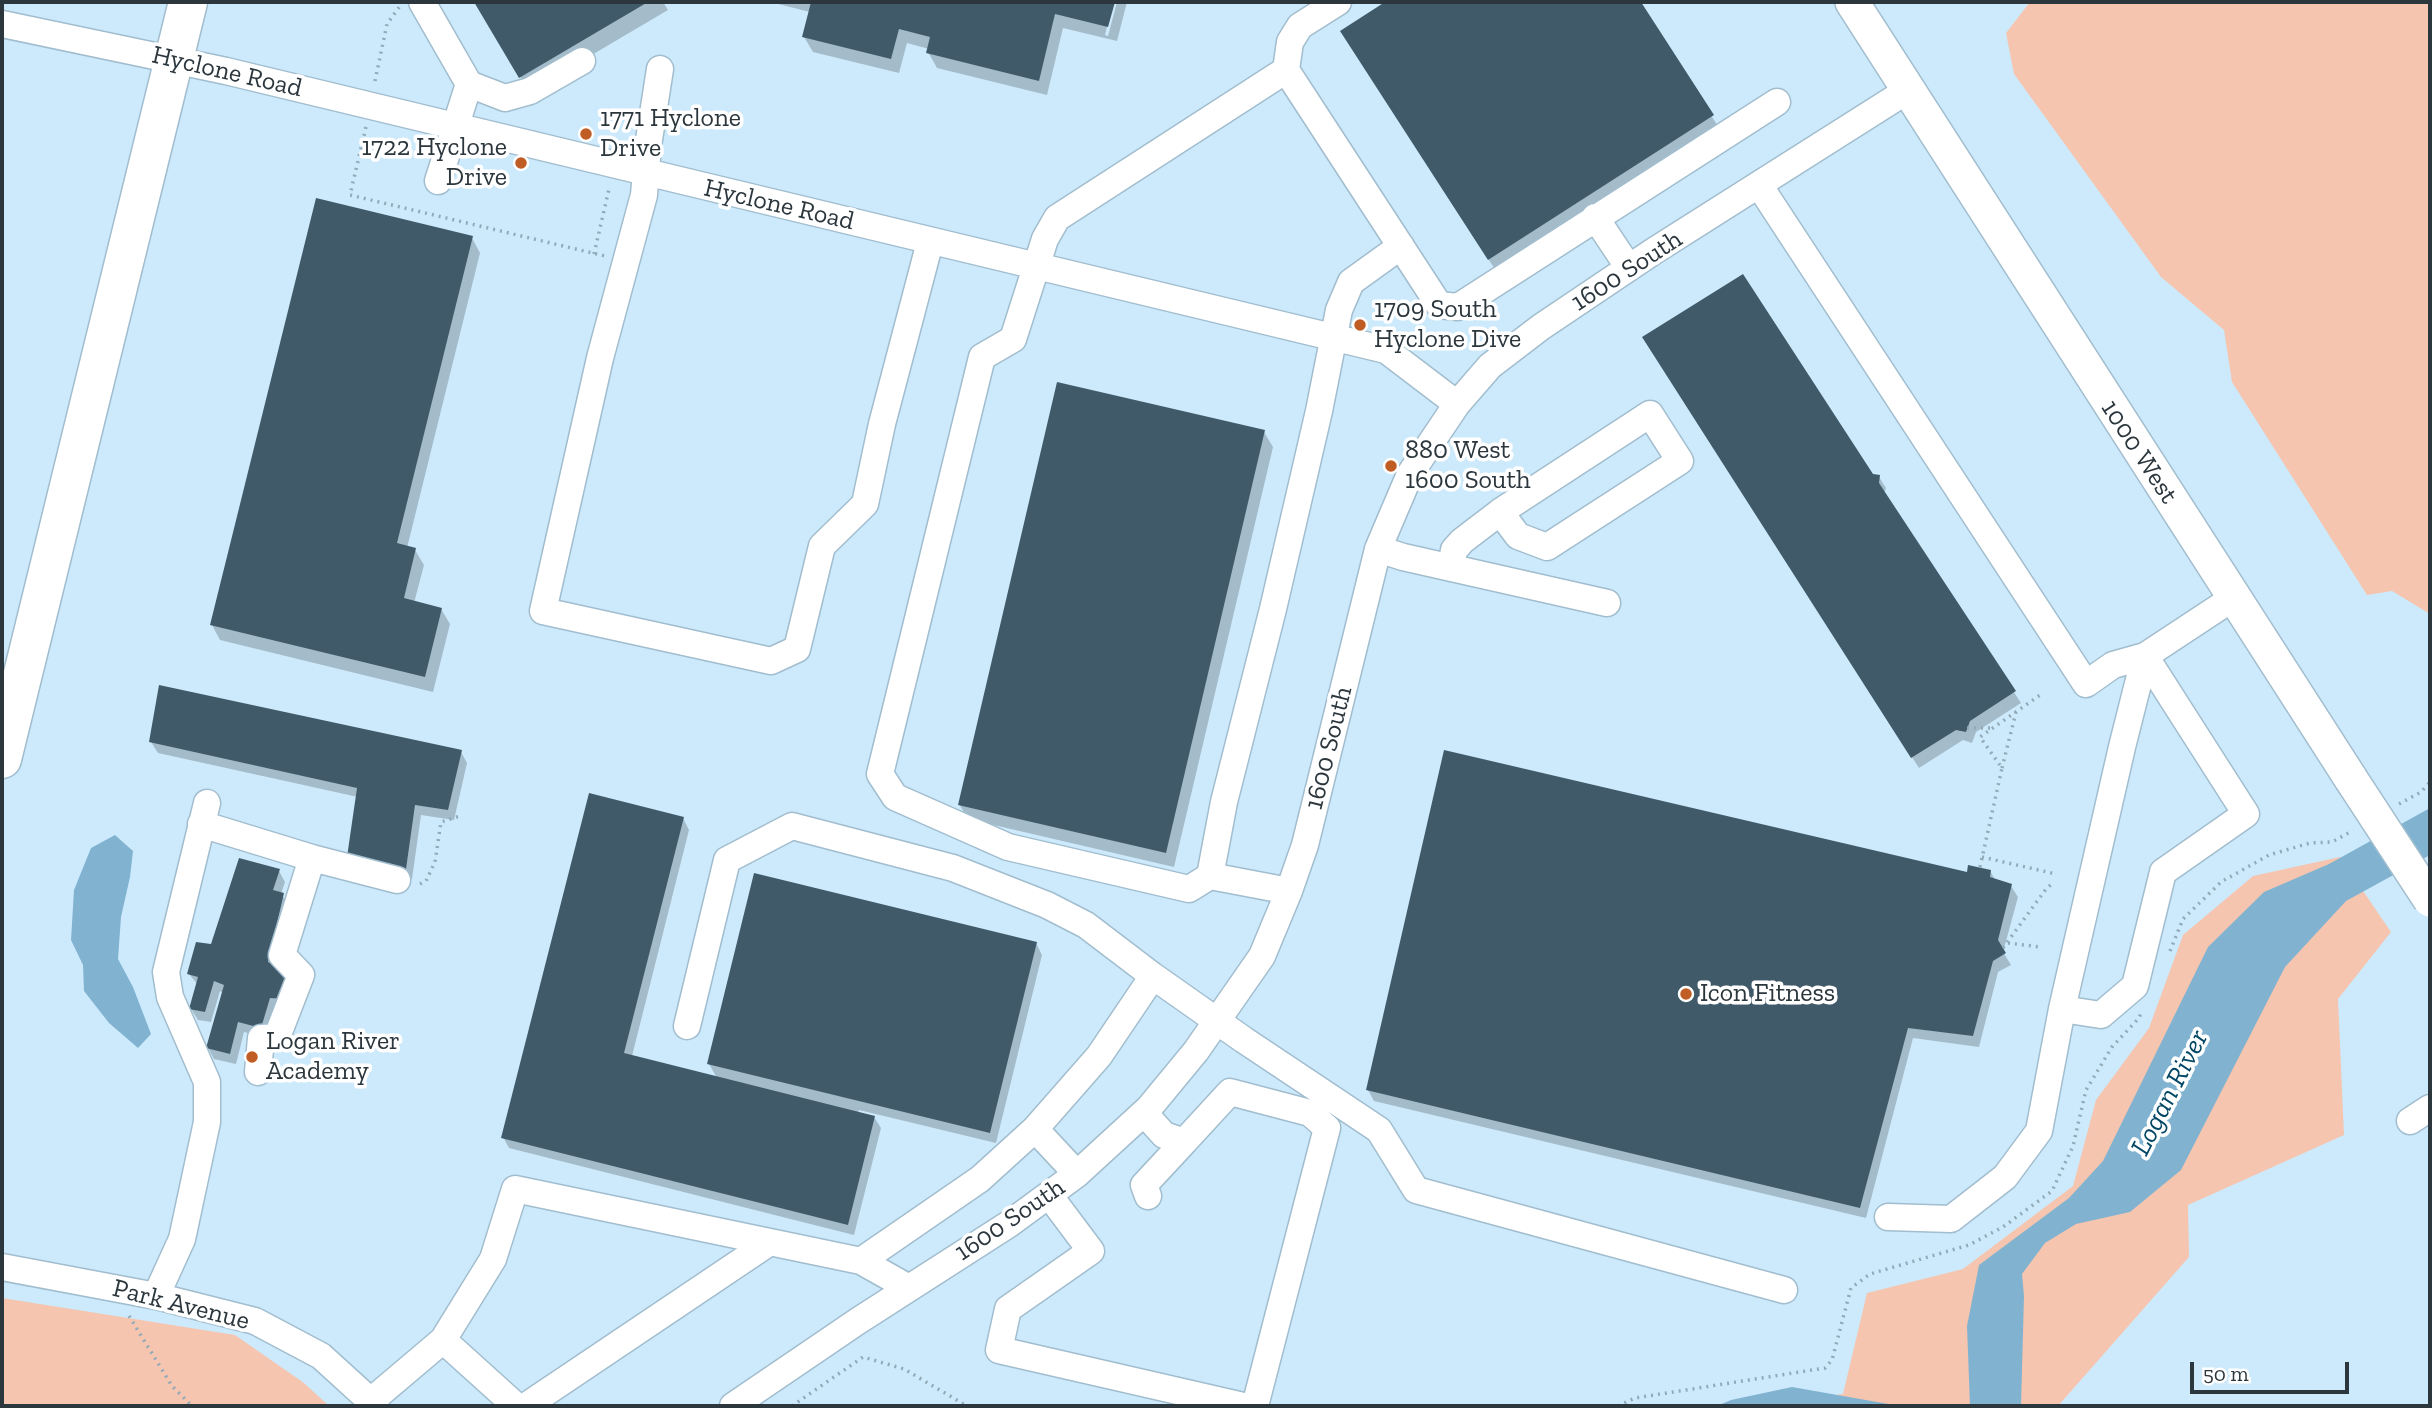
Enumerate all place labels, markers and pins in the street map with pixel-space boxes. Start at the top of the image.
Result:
place label: 1771 Hyclone Drive [600,103,741,164]
marker: 1771 Hyclone Drive [578,126,594,142]
place label: 1722 Hyclone Drive [361,132,507,194]
marker: 1722 Hyclone Drive [513,155,529,171]
place label: 1709 South Hyclone Dive [1374,294,1521,356]
marker: 1709 South Hyclone Dive [1352,317,1368,333]
place label: 880 West 1600 South [1405,435,1531,496]
marker: 880 West 1600 South [1383,458,1399,474]
place label: Icon Fitness [1700,978,1835,1010]
marker: Icon Fitness [1678,986,1694,1002]
place label: Logan River Academy [266,1026,400,1088]
marker: Logan River Academy [244,1049,260,1065]

